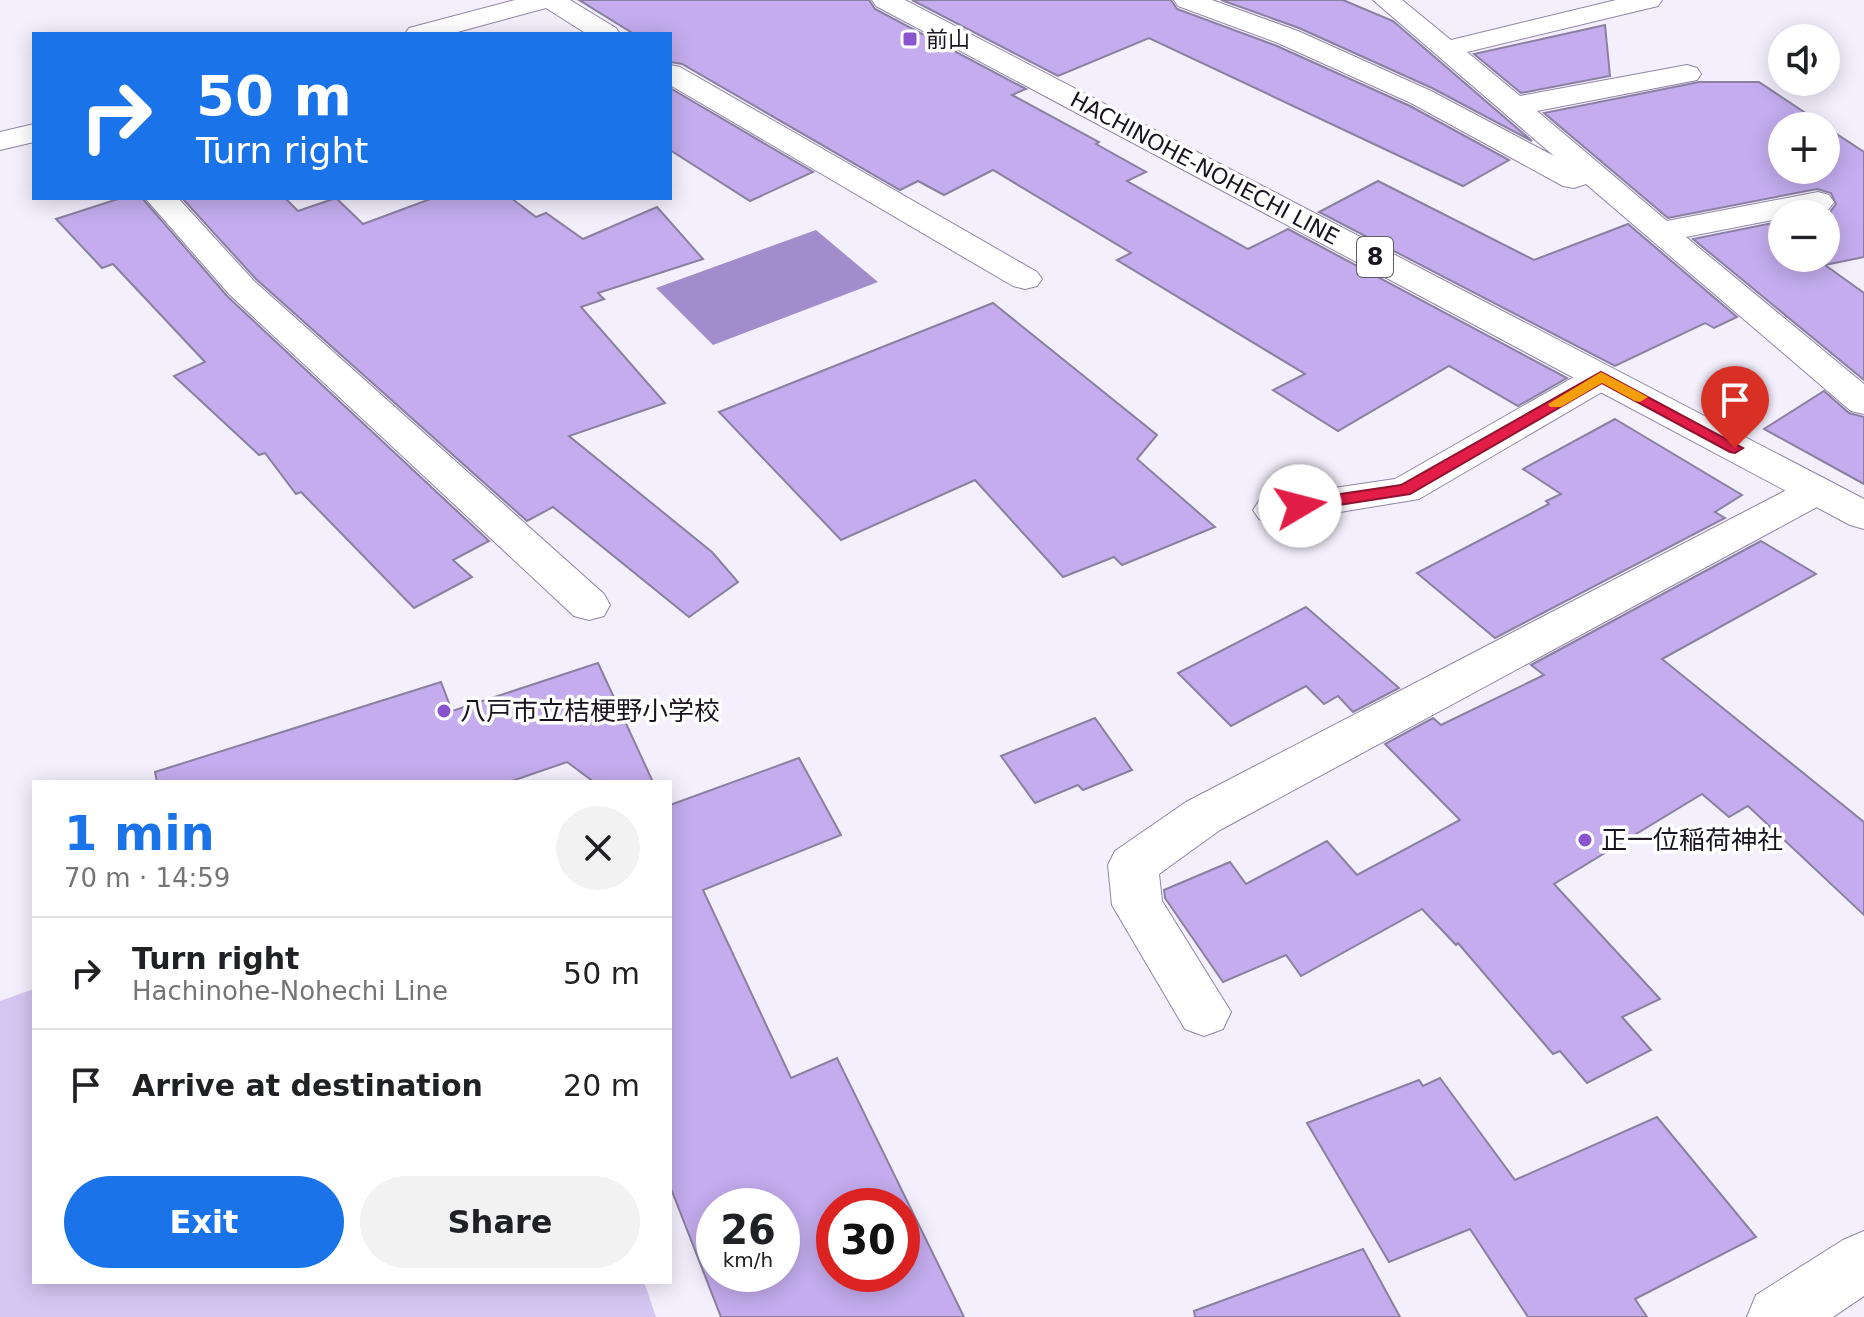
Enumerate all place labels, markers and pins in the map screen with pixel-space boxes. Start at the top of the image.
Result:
place label: 前山 [926,27,970,52]
marker: 前山 [901,30,919,48]
pin [1701,366,1769,448]
place label: 八戸市立桔梗野小学校 [460,696,720,726]
marker: 八戸市立桔梗野小学校 [435,702,453,720]
place label: 正一位稲荷神社 [1601,825,1783,855]
marker: 正一位稲荷神社 [1576,831,1594,849]

